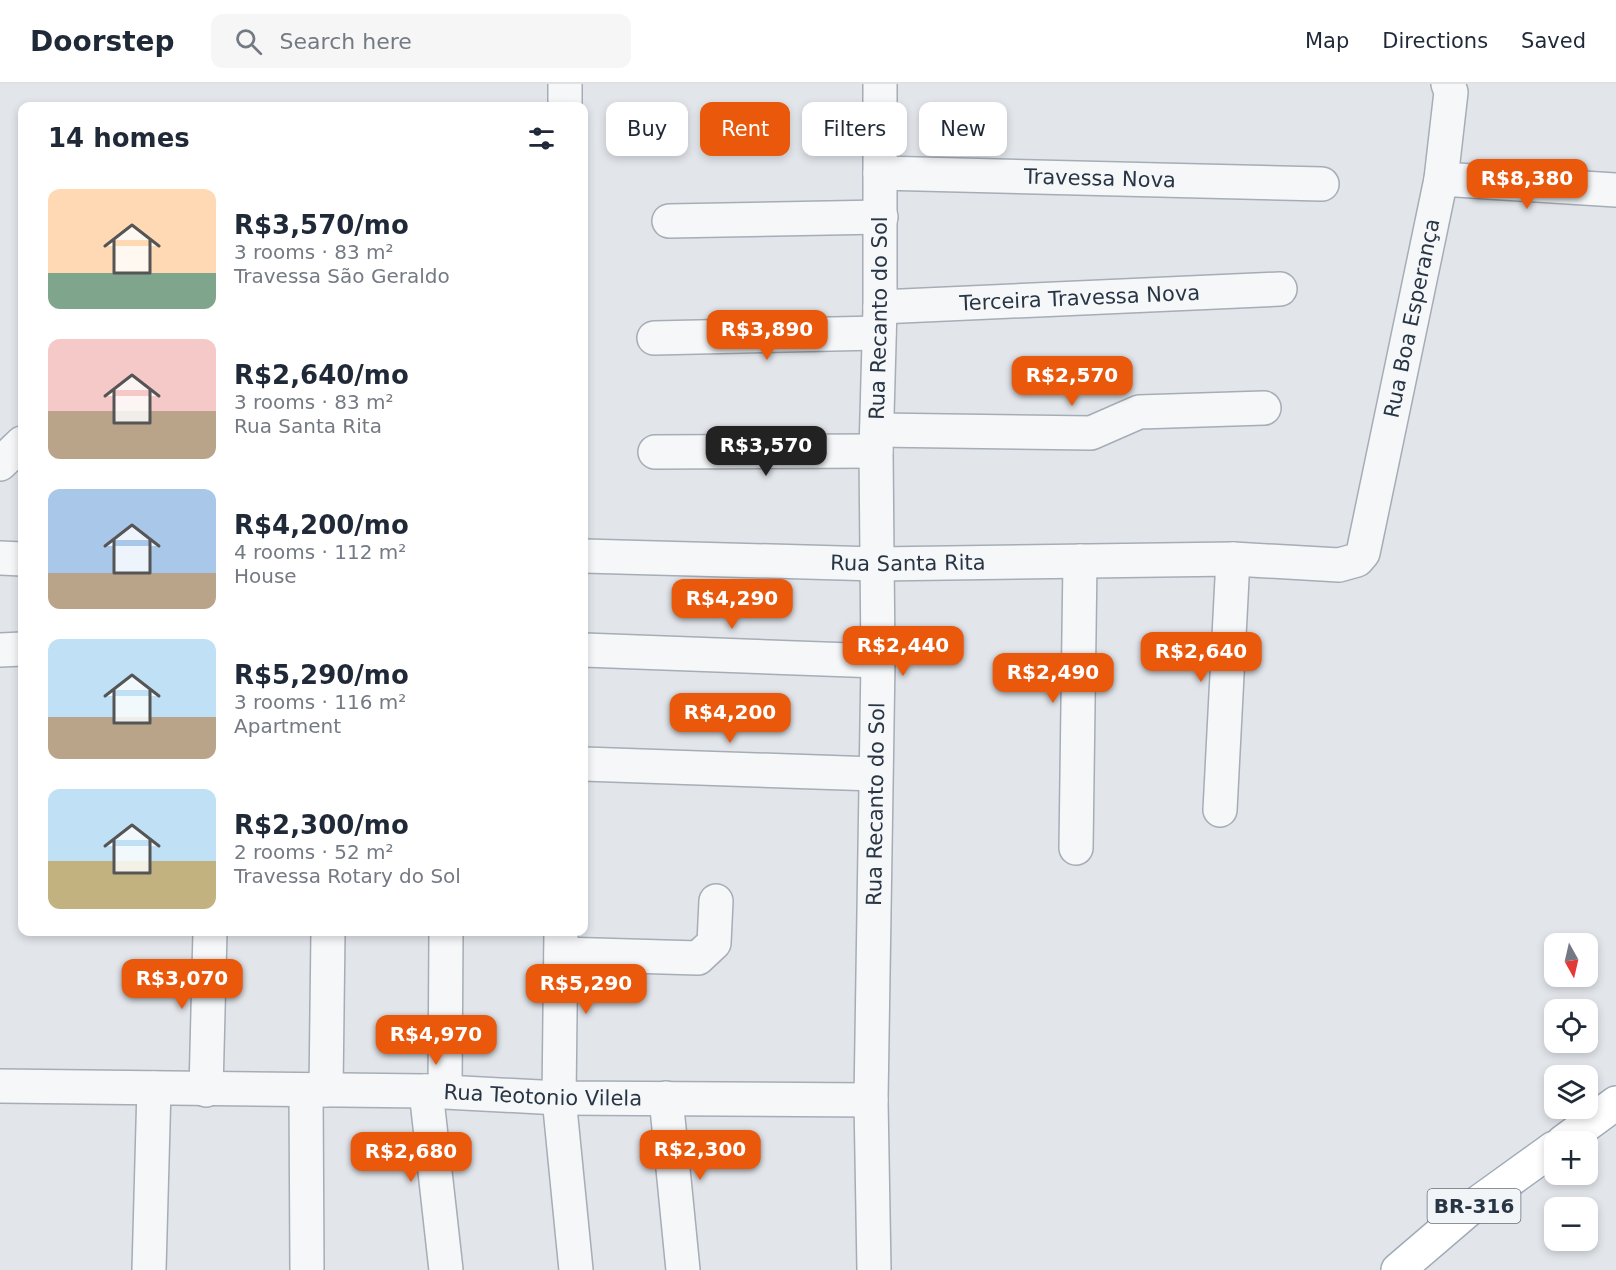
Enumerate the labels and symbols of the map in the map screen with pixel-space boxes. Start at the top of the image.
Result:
pin: R$8,380 [1472,159,1582,210]
street label: Travessa Nova [1023,165,1176,192]
street label: Rua Recanto do Sol [865,216,892,420]
street label: Rua Boa Esperança [1379,216,1444,420]
street label: Terceira Travessa Nova [958,281,1201,315]
pin: R$3,890 [712,310,822,361]
pin: R$2,570 [1017,356,1127,407]
pin: R$3,570 [711,426,821,477]
street label: Rua Santa Rita [830,550,986,576]
pin: R$4,290 [677,579,787,630]
pin: R$2,440 [848,626,958,677]
pin: R$2,640 [1146,632,1256,683]
pin: R$2,490 [998,653,1108,704]
pin: R$4,200 [675,693,785,744]
street label: Rua Recanto do Sol [862,702,889,906]
north arrow [1544,933,1598,987]
pin: R$3,070 [127,959,237,1010]
pin: R$5,290 [531,964,641,1015]
pin: R$4,970 [381,1015,491,1066]
street label: Rua Teotonio Vilela [443,1080,642,1111]
pin: R$2,300 [645,1130,755,1181]
pin: R$2,680 [356,1132,466,1183]
road number: BR-316 [1428,1189,1520,1223]

